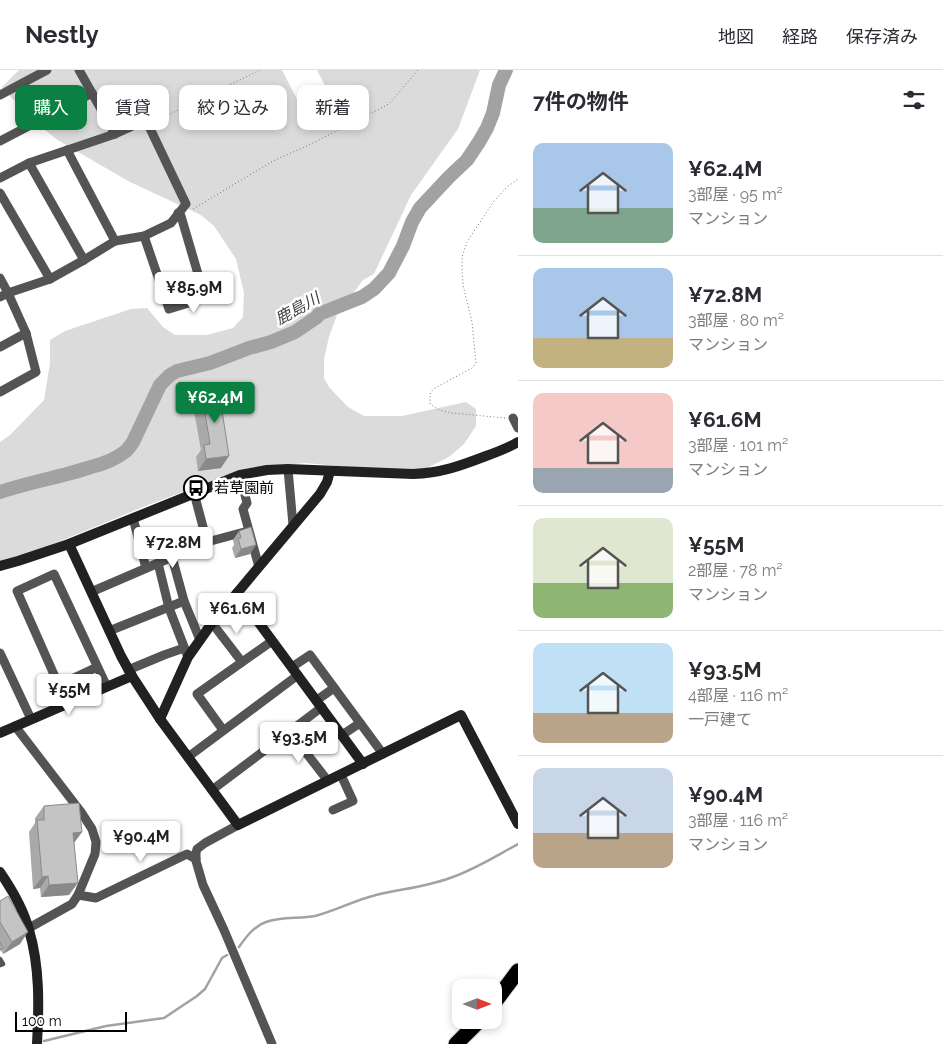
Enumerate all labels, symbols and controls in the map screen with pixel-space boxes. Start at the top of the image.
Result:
text: Nestly [25,20,99,49]
text: 地図 [718,26,754,47]
text: 経路 [782,26,818,47]
text: 保存済み [846,26,918,47]
chip: 購入 [15,85,87,130]
chip: 賃貸 [97,85,169,130]
chip: 絞り込み [179,85,287,130]
chip: 新着 [297,85,369,130]
icon: filters [900,86,928,114]
text: 7件の物件 [533,89,629,114]
text: ¥62.4M [688,156,762,181]
icon: home [573,163,633,223]
text: 3部屋 · 95 m² [688,185,783,204]
text: マンション [688,209,768,228]
pin: ¥85.9M [153,272,235,314]
text: ¥85.9M [166,278,222,297]
text: ¥72.8M [688,282,762,307]
water label: 鹿島川 [272,288,325,328]
icon: home [573,288,633,348]
text: 3部屋 · 80 m² [688,311,784,330]
text: マンション [688,335,768,354]
pin: ¥62.4M [174,382,256,424]
text: ¥62.4M [187,388,243,407]
text: ¥61.6M [688,407,762,432]
icon: home [573,413,633,473]
text: 3部屋 · 101 m² [688,436,788,455]
text: マンション [688,460,768,479]
bus stop icon: 若草園前 [183,475,209,501]
place label: 若草園前 [214,479,274,497]
pin: ¥72.8M [132,526,214,569]
text: ¥55M [688,532,744,557]
text: ¥72.8M [145,533,201,552]
icon: home [573,538,633,598]
text: 2部屋 · 78 m² [688,561,783,580]
text: マンション [688,585,768,604]
pin: ¥61.6M [196,592,278,635]
text: ¥61.6M [209,599,265,618]
text: ¥93.5M [688,657,762,682]
icon: home [573,663,633,723]
pin: ¥55M [39,674,99,716]
text: ¥55M [48,680,90,699]
text: 4部屋 · 116 m² [688,686,788,705]
text: 一戸建て [688,710,752,729]
pin: ¥93.5M [258,722,340,764]
text: ¥93.5M [271,728,327,747]
text: ¥90.4M [688,782,763,807]
icon: home [573,788,633,848]
text: 3部屋 · 116 m² [688,811,788,830]
pin: ¥90.4M [100,820,182,863]
text: ¥90.4M [112,827,170,846]
text: マンション [688,835,768,854]
north arrow [452,979,502,1029]
map controls [452,979,502,1029]
scale bar [15,1009,128,1032]
text: 100 m [22,1013,62,1029]

